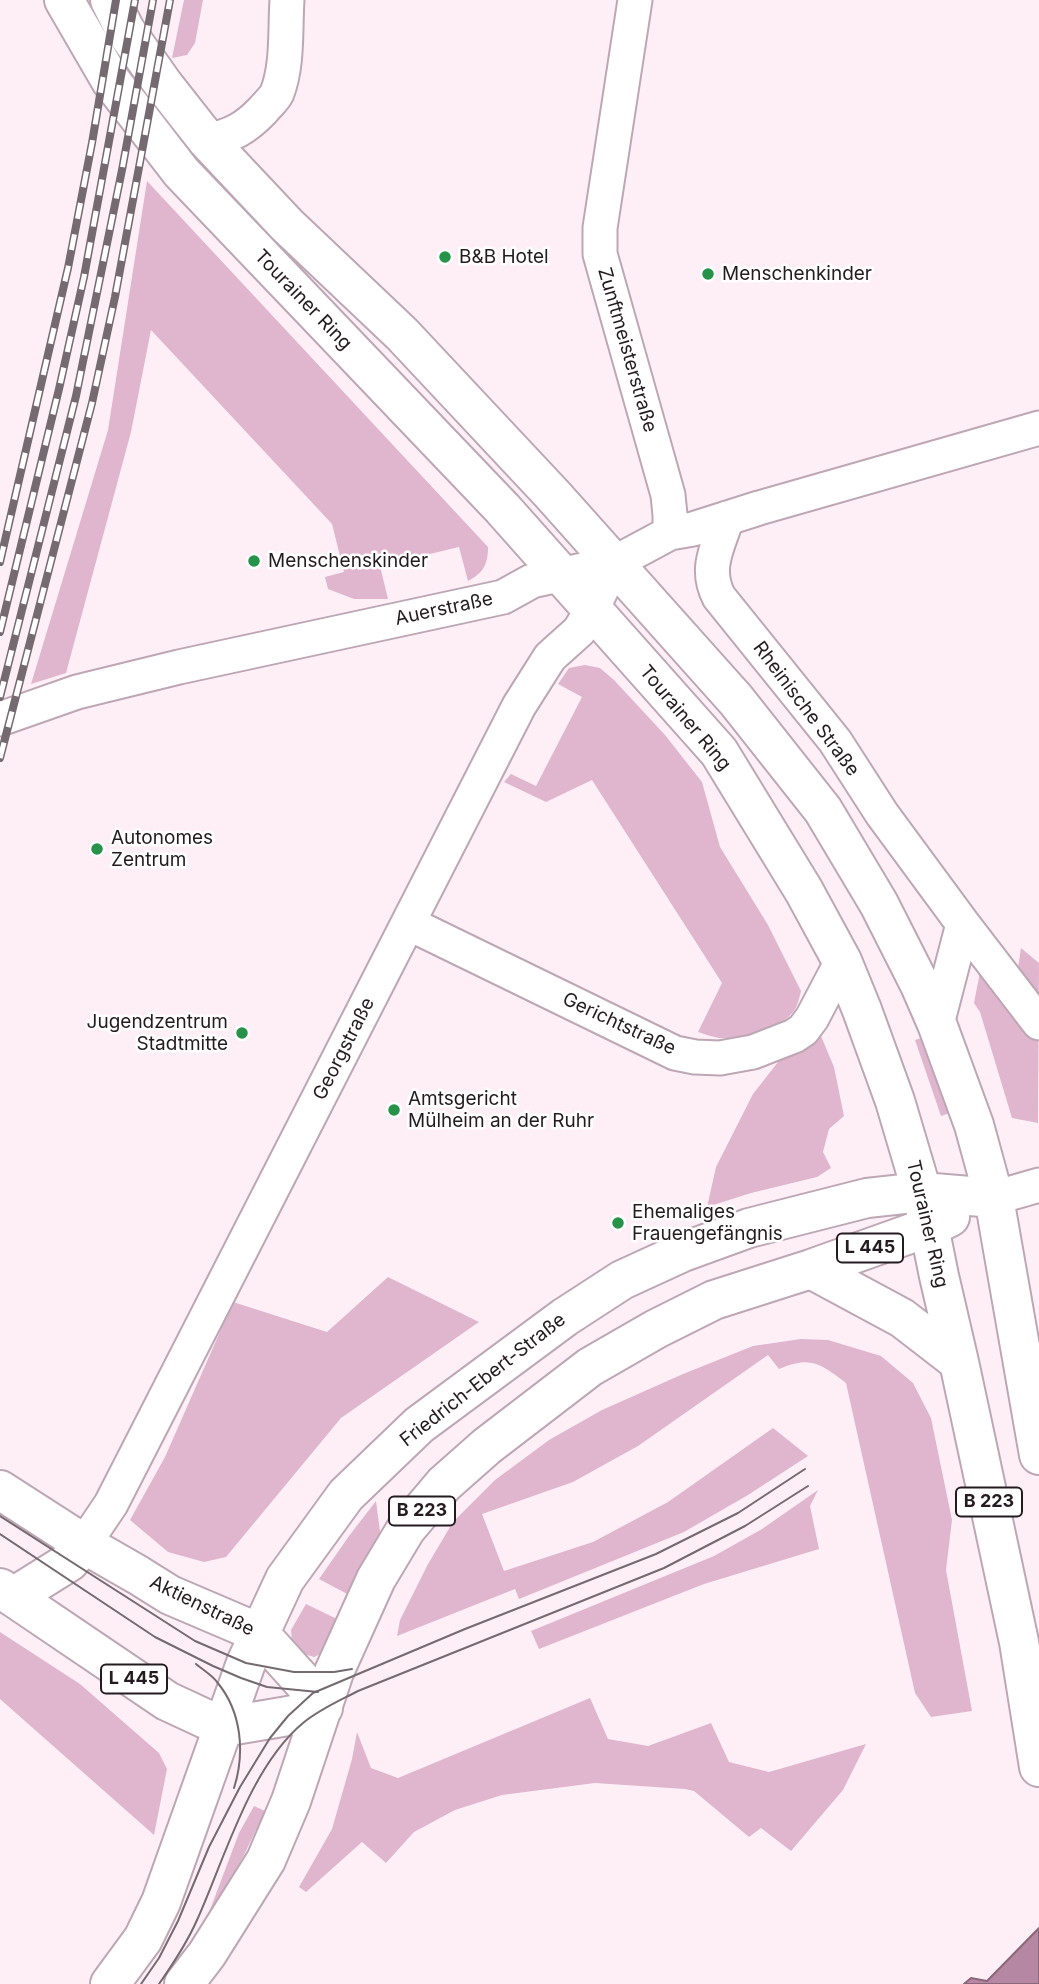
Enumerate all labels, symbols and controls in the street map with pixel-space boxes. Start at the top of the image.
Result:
street label: Tourainer Ring [250,245,356,355]
place label: B&B Hotel [459,246,549,268]
marker: B&B Hotel [437,249,453,265]
place label: Menschenkinder [722,263,872,285]
street label: Zunftmeisterstraße [593,265,661,435]
marker: Menschenkinder [700,266,716,282]
place label: Menschenskinder [268,550,428,572]
marker: Menschenskinder [246,553,262,569]
street label: Auerstraße [393,588,495,630]
street label: Rheinische Straße [748,637,864,781]
street label: Tourainer Ring [634,661,736,775]
place label: Autonomes Zentrum [111,827,213,871]
marker: Autonomes Zentrum [89,841,105,857]
street label: Gerichtstraße [559,988,679,1060]
street label: Georgstraße [308,994,380,1104]
place label: Jugendzentrum Stadtmitte [87,1011,228,1055]
marker: Jugendzentrum Stadtmitte [234,1025,250,1041]
place label: Amtsgericht Mülheim an der Ruhr [408,1088,594,1132]
marker: Amtsgericht Mülheim an der Ruhr [386,1102,402,1118]
street label: Tourainer Ring [901,1158,953,1290]
place label: Ehemaliges Frauengefängnis [632,1201,783,1245]
marker: Ehemaliges Frauengefängnis [610,1215,626,1231]
road number: L 445 [837,1233,903,1262]
street label: Friedrich-Ebert-Straße [396,1308,570,1452]
road number: B 223 [956,1488,1022,1517]
road number: B 223 [389,1496,455,1526]
street label: Aktienstraße [146,1571,258,1641]
road number: L 445 [101,1664,167,1694]

